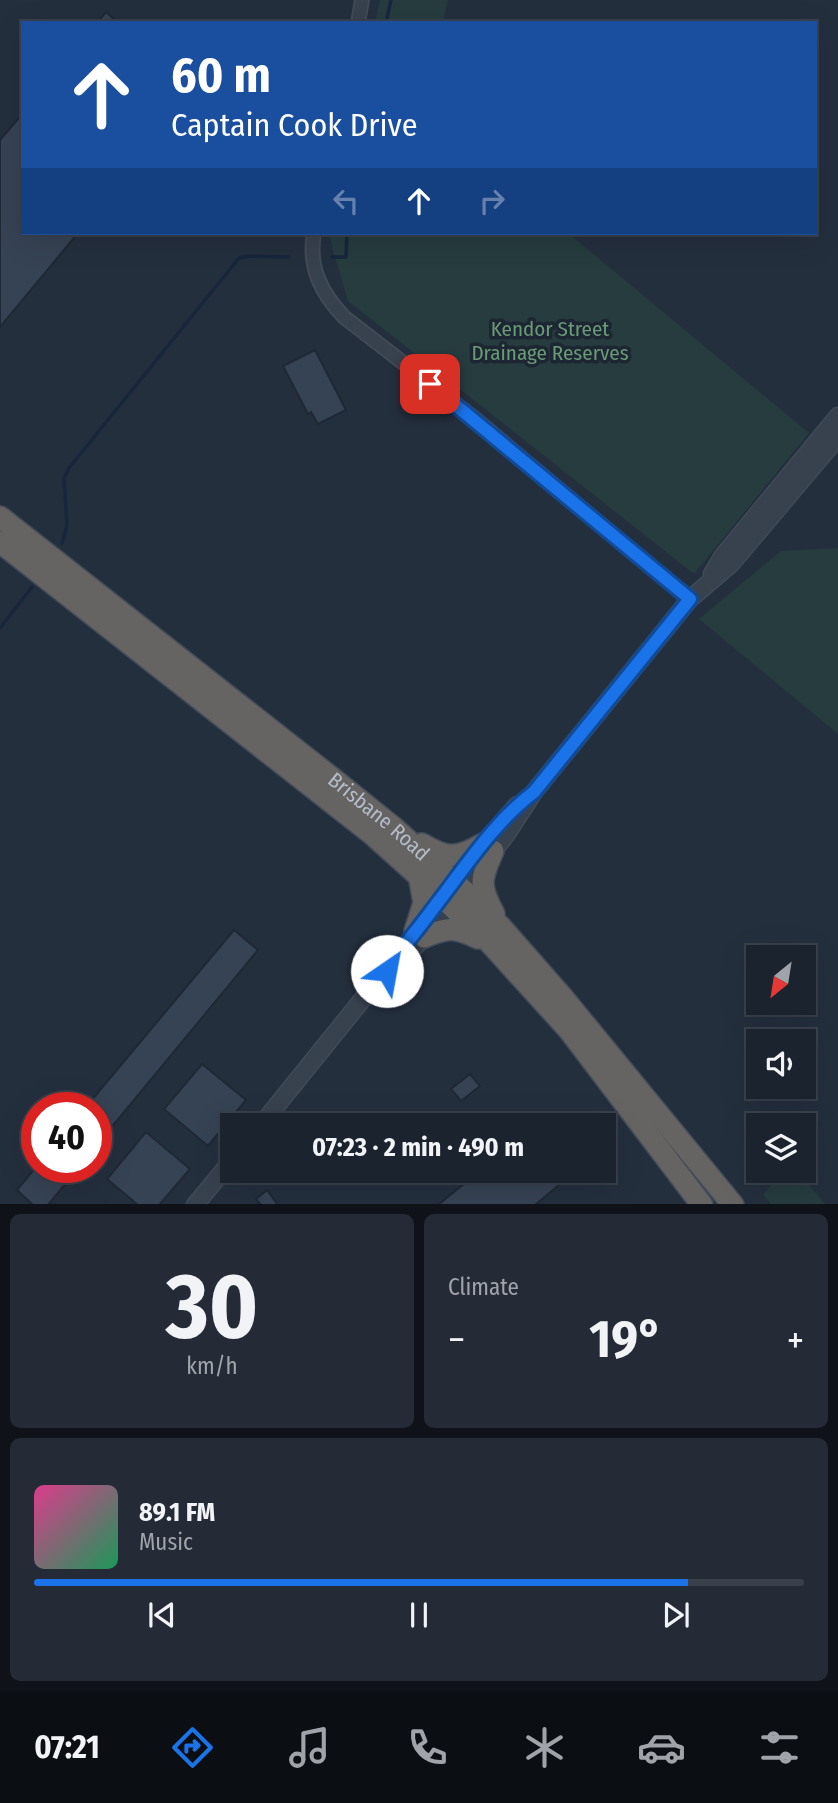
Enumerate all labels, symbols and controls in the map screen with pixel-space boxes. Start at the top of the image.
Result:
text: 60 m [171,46,271,105]
icon: ahead [56,49,147,140]
text: Captain Cook Drive [171,106,417,144]
icon: left [327,182,365,220]
icon: ahead [400,182,438,220]
icon: right [473,182,511,220]
park label: Kendor Street Drainage Reserves [471,316,629,366]
pin [400,354,460,414]
icon: arrive [411,365,449,403]
street label: Brisbane Road [323,767,435,867]
position arrow [350,934,424,1008]
north arrow [746,945,816,1015]
map controls [746,945,816,1183]
button: sound [746,1029,816,1099]
speed limit sign: 40 [21,1092,112,1183]
button: layers [746,1113,816,1183]
text: 07:23 · 2 min · 490 m [312,1132,524,1163]
text: 30 [166,1252,258,1361]
text: Climate [448,1273,519,1301]
text: 19° [589,1308,663,1371]
text: − [448,1317,465,1363]
text: + [787,1317,804,1363]
text: km/h [186,1352,238,1380]
text: 89.1 FM [139,1497,215,1528]
text: Music [139,1528,193,1556]
icon: previous [143,1596,181,1634]
icon: pause [400,1596,438,1634]
icon: next [657,1596,695,1634]
icon: directions [168,1723,217,1772]
icon: music [285,1723,334,1772]
icon: phone [403,1723,452,1772]
icon: climate [520,1723,569,1772]
icon: car [637,1723,686,1772]
icon: filters [755,1723,804,1772]
text: 07:21 [34,1728,100,1766]

